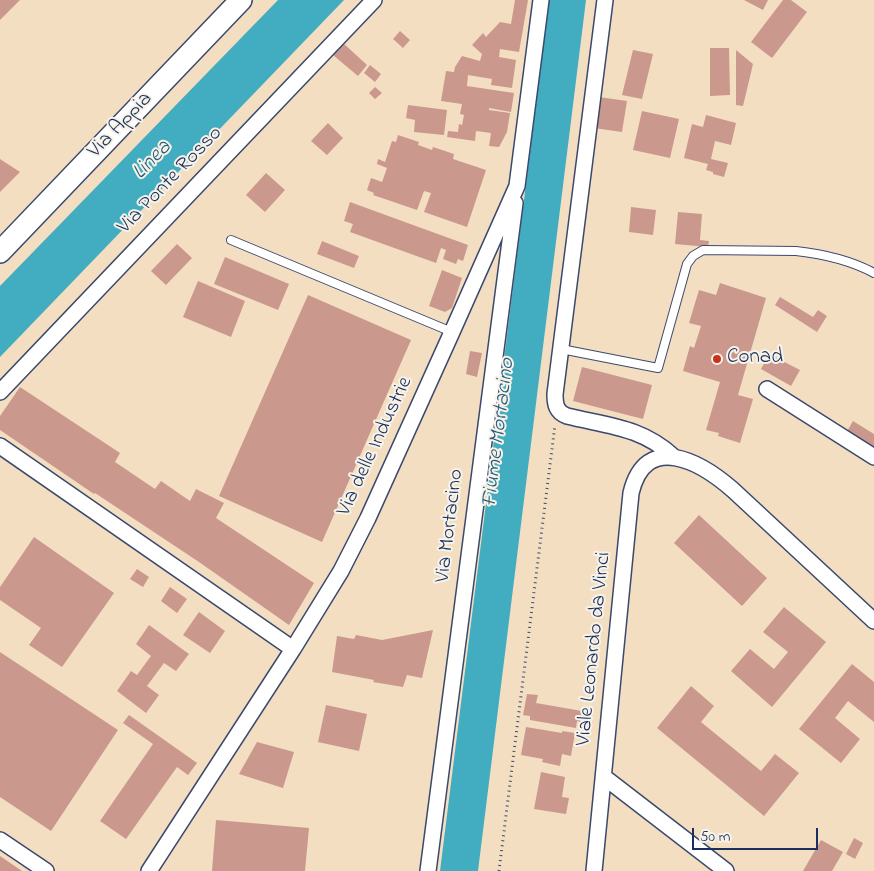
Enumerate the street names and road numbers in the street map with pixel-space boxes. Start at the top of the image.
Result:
street label: Via Appia [83,88,159,164]
street label: Via Ponte Rosso [113,122,229,240]
street label: Via delle Industrie [333,373,419,521]
street label: Via Mortacino [432,468,470,584]
street label: Viale Leonardo da Vinci [572,551,618,747]

